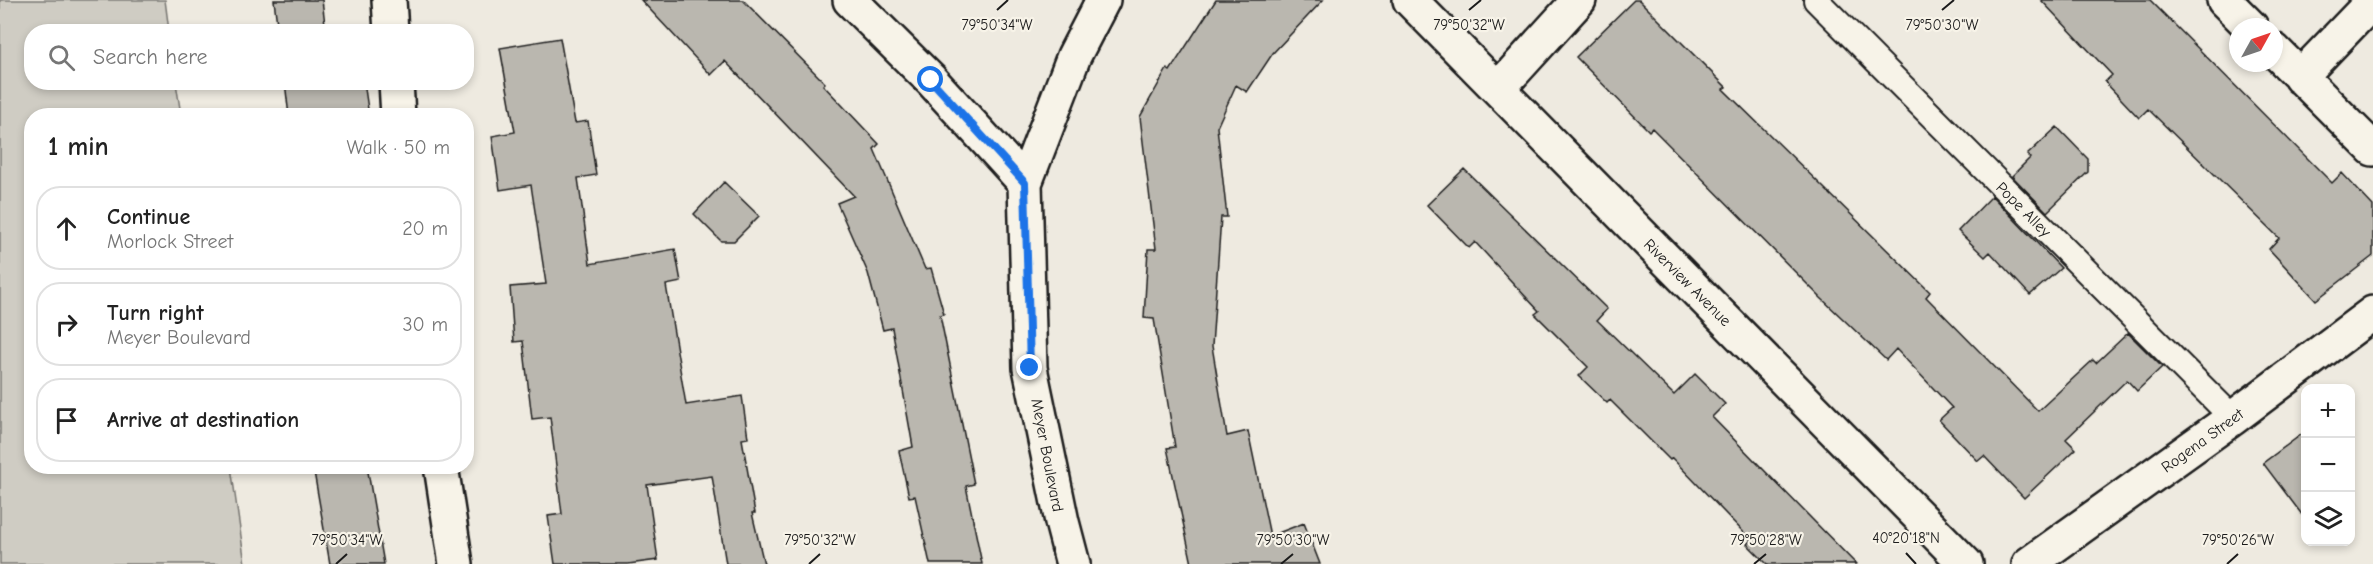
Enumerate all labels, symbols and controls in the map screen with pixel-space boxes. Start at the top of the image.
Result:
text: 79°50'34"W [962,16,1032,34]
text: 79°50'32"W [1433,16,1505,34]
text: 79°50'30"W [1906,16,1978,34]
north arrow [2229,18,2283,72]
search box [24,24,474,90]
icon: search [45,41,78,74]
text: Search here [93,44,208,70]
route start [917,66,943,92]
text: 1 min [48,132,109,162]
text: Walk · 50 m [347,136,450,159]
street label: Pope Alley [1992,179,2055,241]
text: Continue [107,204,190,230]
icon: ahead [50,212,83,245]
text: 20 m [402,217,448,240]
text: Morlock Street [107,230,233,253]
street label: Riverview Avenue [1640,235,1735,330]
text: Turn right [107,300,204,326]
icon: right [50,308,83,341]
text: 30 m [402,313,448,336]
text: Meyer Boulevard [107,326,251,349]
route end [1016,354,1042,380]
map controls [2301,384,2355,546]
button: + [2301,384,2355,438]
street label: Meyer Boulevard [1027,397,1067,513]
icon: arrive [50,404,83,437]
street label: Rogena Street [2158,405,2247,477]
text: Arrive at destination [107,407,299,433]
button: − [2301,438,2355,492]
button: layers [2301,492,2355,546]
text: 40°20'18"N [1872,529,1940,547]
text: 79°50'34"W [312,531,382,549]
text: 79°50'32"W [784,531,856,549]
text: 79°50'30"W [1257,531,1329,549]
text: 79°50'28"W [1730,531,1802,549]
text: 79°50'26"W [2202,531,2274,549]

